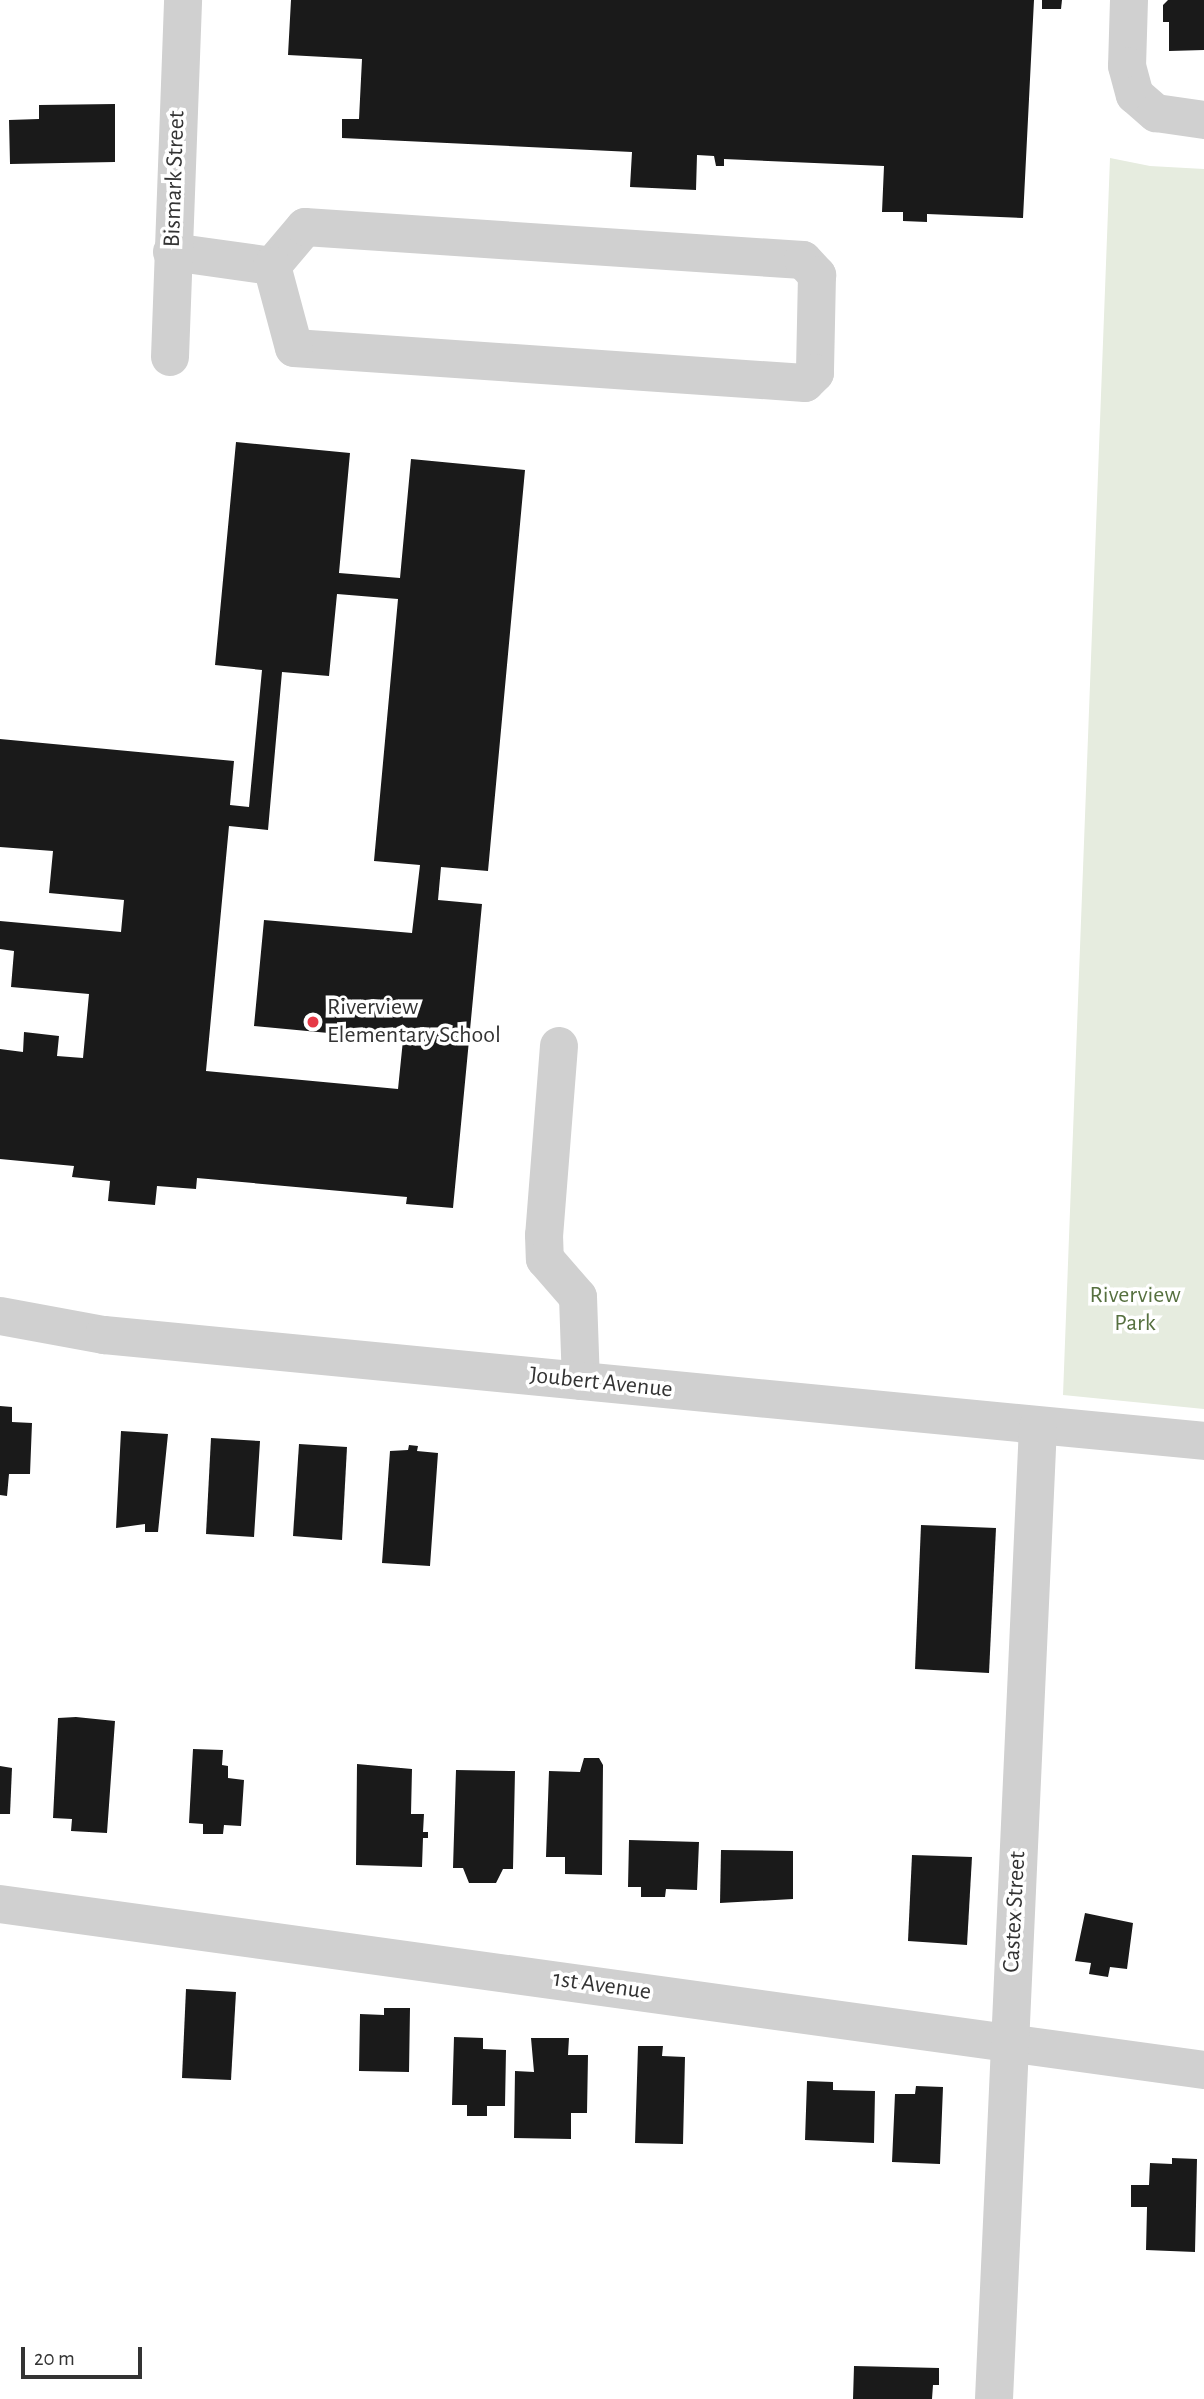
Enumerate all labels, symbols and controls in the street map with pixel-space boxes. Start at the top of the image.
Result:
street label: Bismark Street [158,110,192,248]
place label: Riverview Elementary School [327,994,501,1050]
marker: Riverview Elementary School [305,1014,321,1030]
park label: Riverview Park [1089,1282,1181,1338]
street label: Joubert Avenue [528,1361,674,1405]
street label: Castex Street [997,1850,1033,1974]
street label: 1st Avenue [551,1965,653,2007]
scale bar [24,2332,145,2376]
text: 20 m [34,2348,75,2369]

